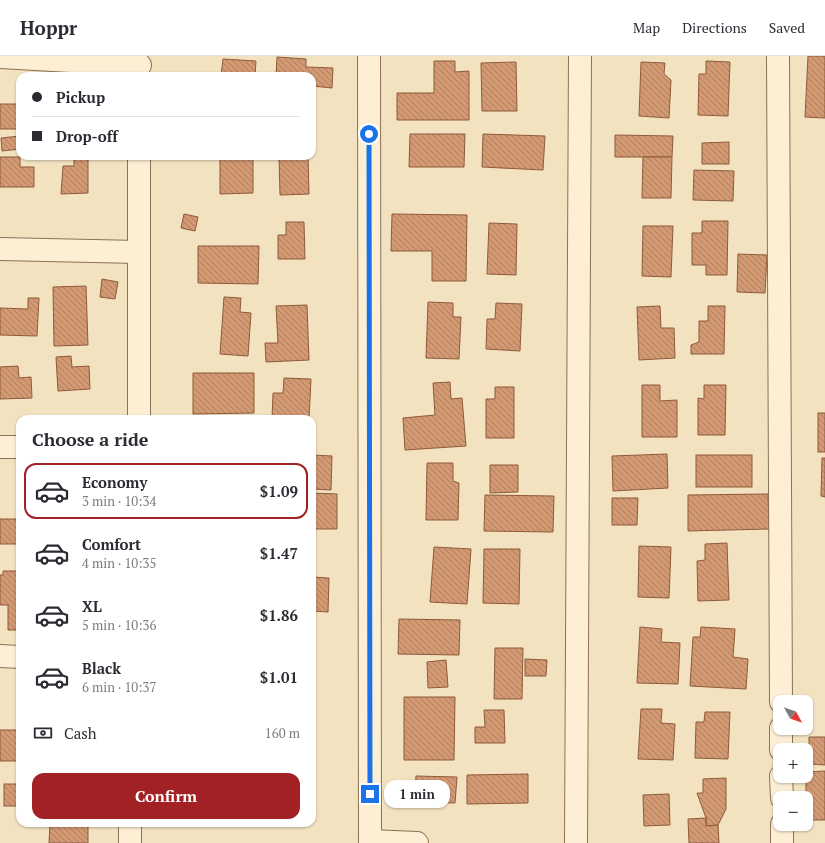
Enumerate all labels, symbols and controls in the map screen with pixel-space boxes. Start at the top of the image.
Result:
text: Hoppr [20,15,77,40]
text: Map [633,18,660,37]
text: Directions [682,18,747,37]
text: Saved [769,18,805,37]
text: Pickup [56,87,105,107]
route start [360,125,378,143]
text: Drop-off [56,126,118,146]
text: Choose a ride [32,427,148,451]
text: Economy [82,472,147,492]
icon: car [34,473,70,509]
text: $1.09 [260,481,298,501]
text: 3 min · 10:34 [82,492,156,510]
text: Comfort [82,534,141,554]
icon: car [34,535,70,571]
text: $1.47 [260,543,298,563]
text: 4 min · 10:35 [82,554,156,572]
text: XL [82,596,102,616]
icon: car [34,597,70,633]
text: $1.86 [260,605,298,625]
text: 5 min · 10:36 [82,616,156,634]
text: Black [82,658,121,678]
icon: car [34,659,70,695]
text: $1.01 [260,667,298,687]
text: 6 min · 10:37 [82,678,156,696]
north arrow [773,695,813,735]
map controls [773,695,813,831]
icon: cash [32,722,54,744]
text: Cash [64,723,97,743]
text: 160 m [265,724,300,742]
button: + [773,743,813,783]
button: Confirm [32,773,300,819]
callout: 1 min [384,780,450,808]
route end [361,785,379,803]
text: 1 min [399,785,435,803]
button: − [773,791,813,831]

